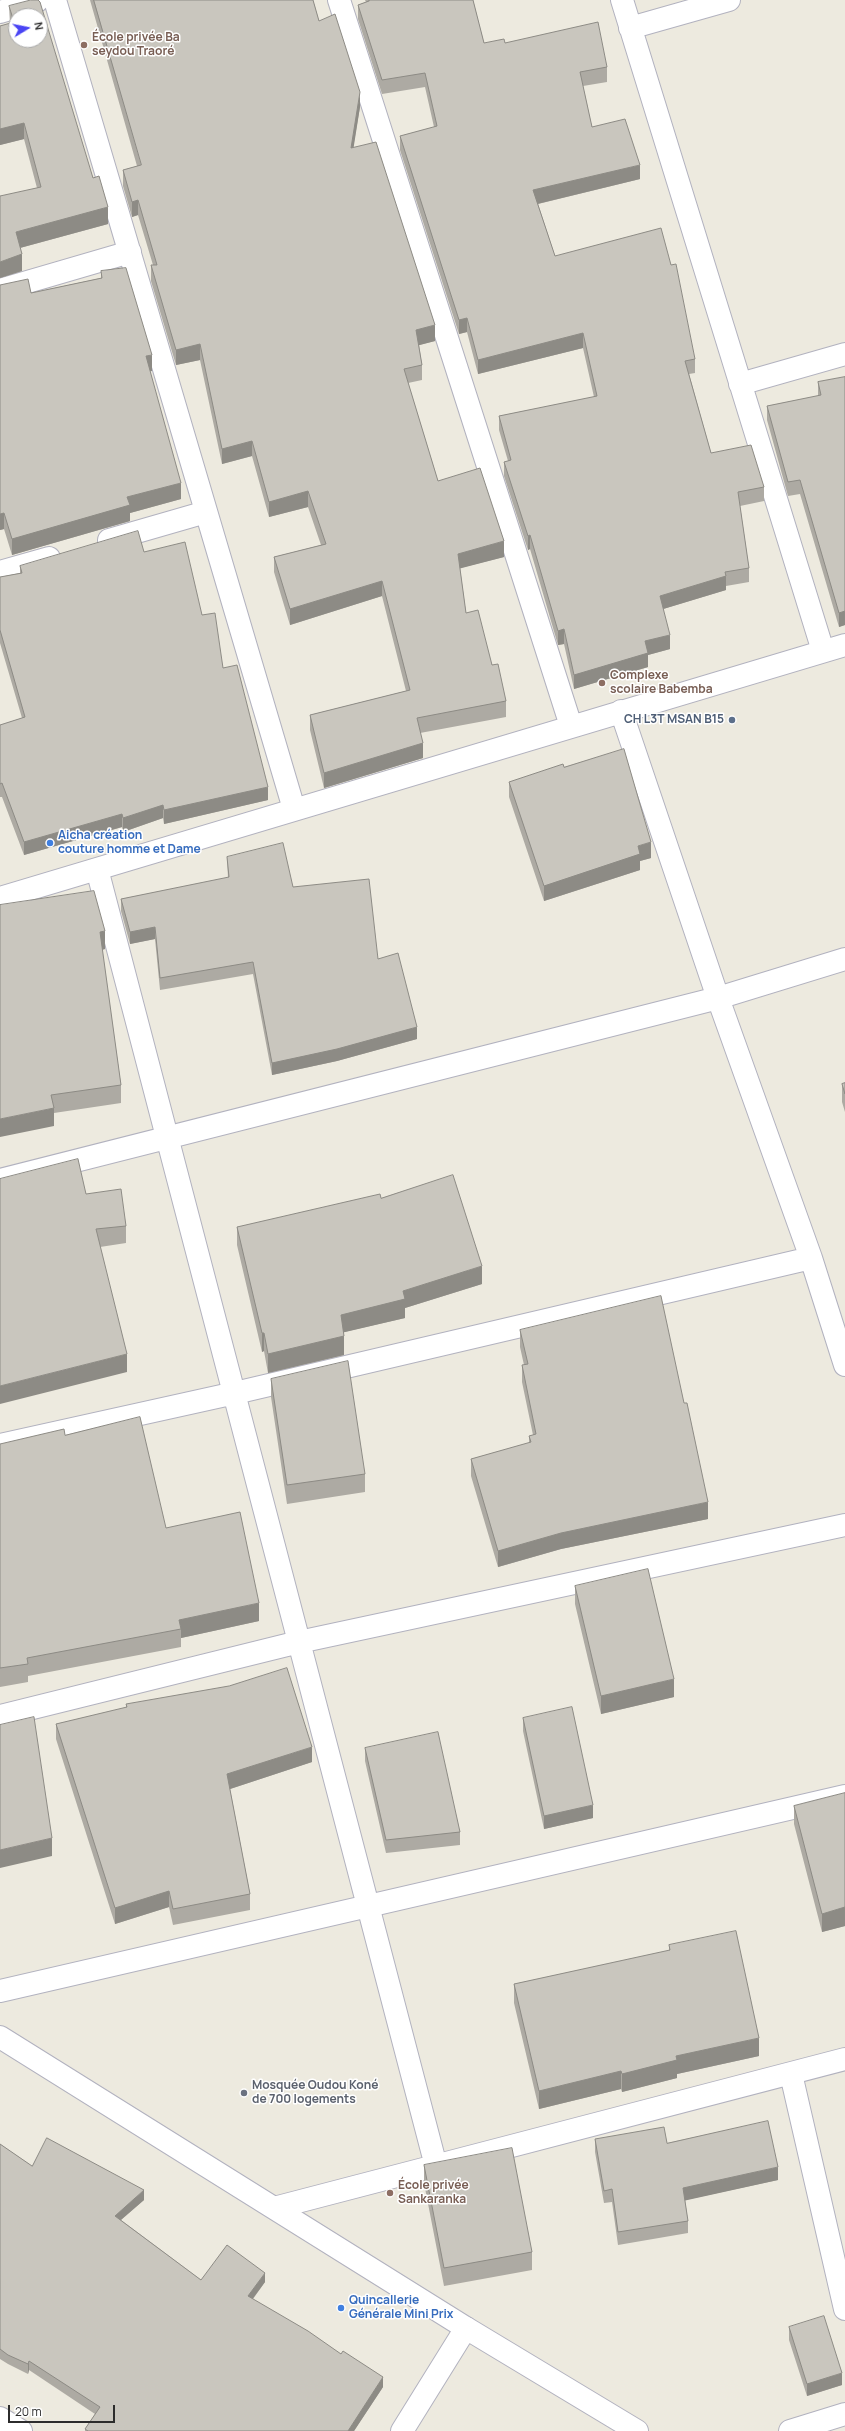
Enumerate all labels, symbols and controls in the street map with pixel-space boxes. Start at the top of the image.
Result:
north arrow [8,8,48,48]
text: N [31,21,47,31]
place label: École privée Ba seydou Traoré [92,31,180,59]
marker: École privée Ba seydou Traoré [79,40,89,50]
place label: Complexe scolaire Babemba [610,669,713,697]
marker: Complexe scolaire Babemba [597,678,607,688]
place label: CH L3T MSAN B15 [624,713,724,727]
marker: CH L3T MSAN B15 [727,715,737,725]
place label: Aicha création couture homme et Dame [58,829,201,857]
marker: Aicha création couture homme et Dame [45,838,55,848]
place label: Mosquée Oudou Koné de 700 logements [252,2079,378,2107]
marker: Mosquée Oudou Koné de 700 logements [239,2088,249,2098]
place label: École privée Sankaranka [398,2179,469,2207]
marker: École privée Sankaranka [385,2188,395,2198]
place label: Quincallerie Générale Mini Prix [349,2294,453,2322]
marker: Quincallerie Générale Mini Prix [336,2303,346,2313]
scale bar [10,2397,117,2423]
text: 20 m [15,2403,42,2420]

